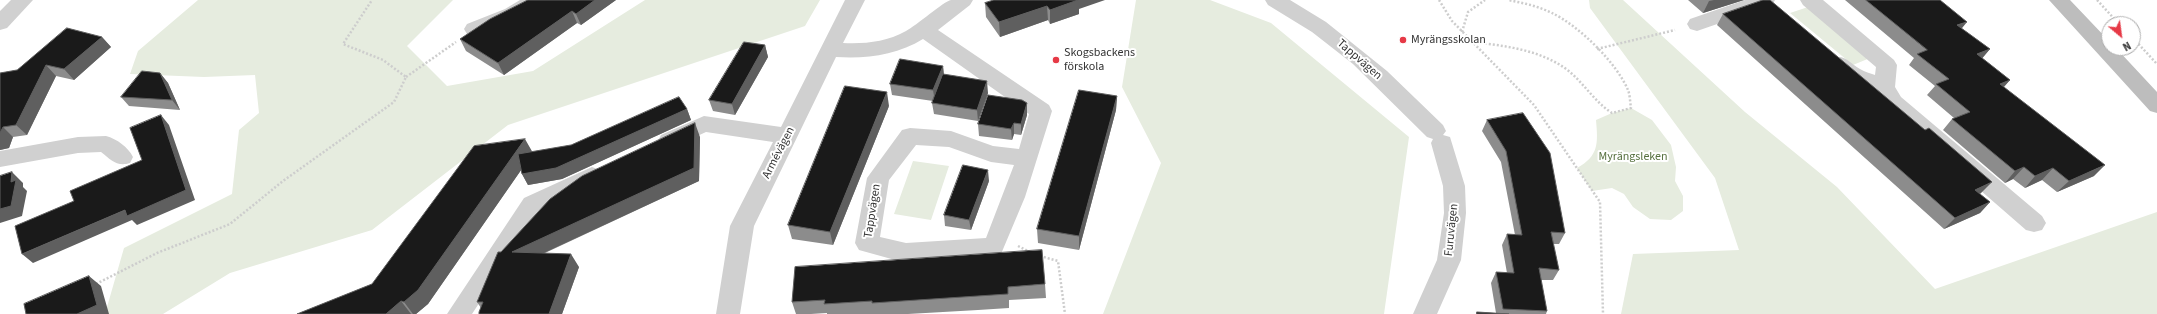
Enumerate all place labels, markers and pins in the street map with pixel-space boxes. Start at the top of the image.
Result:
place label: Myrängsskolan [1411,33,1486,47]
marker: Myrängsskolan [1398,35,1408,45]
place label: Skogsbackens förskola [1064,46,1135,74]
marker: Skogsbackens förskola [1051,55,1061,65]

